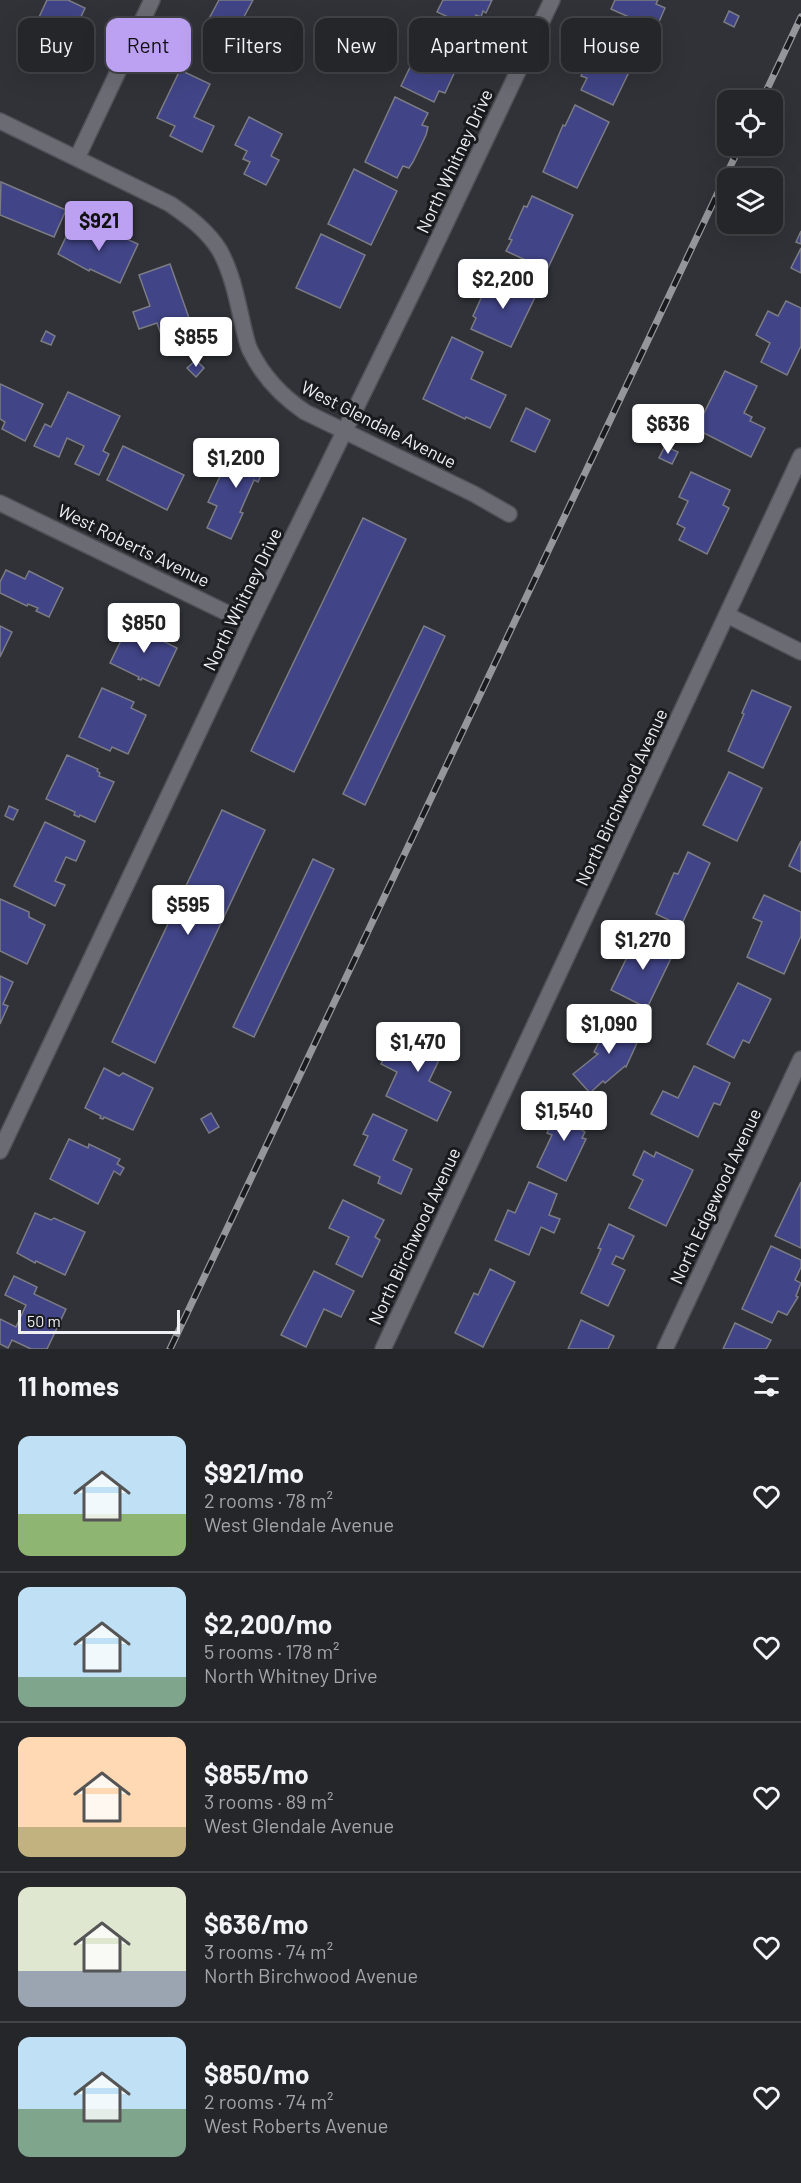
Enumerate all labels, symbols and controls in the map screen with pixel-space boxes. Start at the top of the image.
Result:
chip: Buy [18,18,94,72]
chip: Rent [106,18,191,72]
chip: Filters [203,18,303,72]
chip: New [315,18,397,72]
chip: Apartment [409,18,549,72]
chip: House [561,18,661,72]
street label: North Whitney Drive [411,86,497,236]
map controls [717,90,783,234]
button: locate [717,90,783,156]
button: layers [717,168,783,234]
pin: $921 [63,201,135,252]
text: $921 [79,208,119,232]
pin: $2,200 [454,259,552,310]
text: $2,200 [472,266,534,290]
pin: $855 [160,317,232,368]
text: $855 [174,324,218,348]
street label: West Glendale Avenue [298,375,460,473]
pin: $636 [632,404,704,455]
text: $636 [646,411,690,435]
pin: $1,200 [187,438,285,489]
text: $1,200 [207,445,265,469]
street label: West Roberts Avenue [55,499,213,591]
street label: North Whitney Drive [198,524,286,674]
pin: $850 [108,603,180,654]
text: $850 [122,610,166,634]
street label: North Birchwood Avenue [570,705,672,889]
pin: $595 [152,885,224,936]
text: $595 [166,892,210,916]
pin: $1,270 [594,920,692,971]
text: $1,270 [615,927,671,951]
pin: $1,090 [560,1004,658,1055]
text: $1,090 [581,1011,637,1035]
pin: $1,470 [369,1022,467,1073]
text: $1,470 [390,1029,446,1053]
pin: $1,540 [515,1091,613,1142]
text: $1,540 [535,1098,593,1122]
street label: North Edgewood Avenue [665,1105,765,1287]
street label: North Birchwood Avenue [363,1144,465,1328]
scale bar [18,1307,180,1334]
text: 50 m [27,1311,61,1330]
icon: filters [750,1369,783,1402]
text: 11 homes [18,1370,119,1401]
text: $921/mo [204,1457,304,1488]
icon: home [66,1460,138,1532]
icon: heart [750,1480,783,1513]
text: 2 rooms · 78 m² [204,1488,333,1512]
text: West Glendale Avenue [204,1512,394,1536]
text: $2,200/mo [204,1608,332,1639]
icon: home [66,1611,138,1683]
icon: heart [750,1631,783,1664]
text: 5 rooms · 178 m² [204,1639,340,1663]
text: North Whitney Drive [204,1663,378,1687]
text: $855/mo [204,1758,309,1789]
icon: home [66,1761,138,1833]
icon: heart [750,1781,783,1814]
text: 3 rooms · 89 m² [204,1789,334,1813]
text: West Glendale Avenue [204,1813,394,1837]
text: $636/mo [204,1908,309,1939]
icon: home [66,1911,138,1983]
icon: heart [750,1931,783,1964]
text: 3 rooms · 74 m² [204,1939,333,1963]
text: North Birchwood Avenue [204,1963,418,1987]
text: $850/mo [204,2058,309,2089]
icon: home [66,2061,138,2133]
icon: heart [750,2081,783,2114]
text: 2 rooms · 74 m² [204,2089,334,2113]
text: West Roberts Avenue [204,2113,388,2137]

